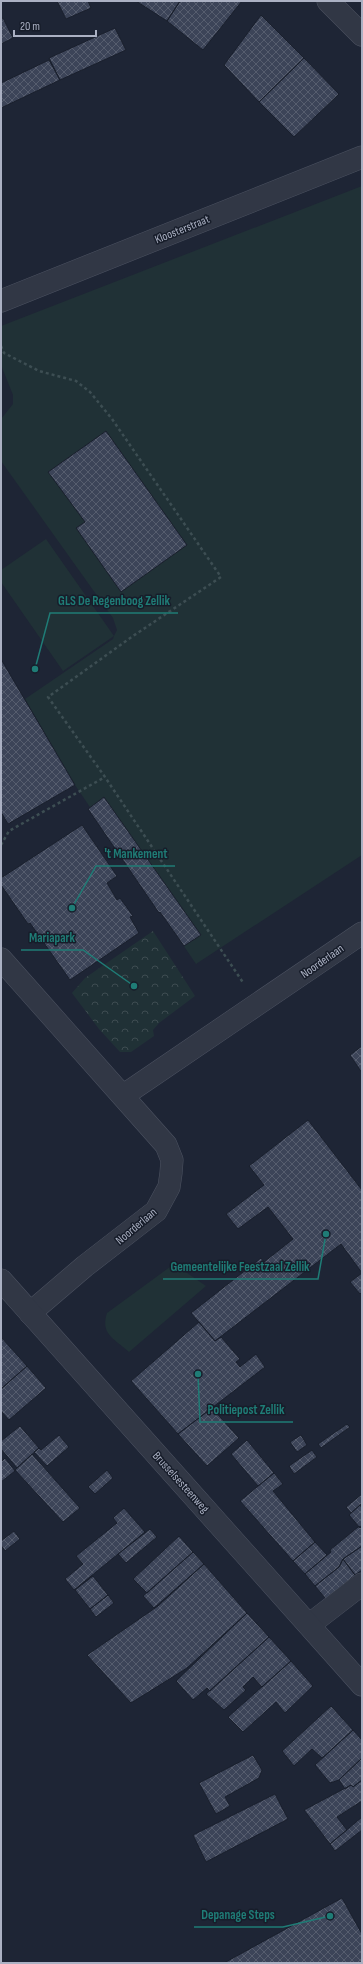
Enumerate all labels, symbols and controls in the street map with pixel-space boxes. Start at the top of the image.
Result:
scale bar [14,12,96,38]
text: 20 m [20,19,40,34]
street label: Kloosterstraat [153,212,212,247]
callout: GLS De Regenboog Zellik [50,588,178,613]
text: GLS De Regenboog Zellik [58,593,170,609]
callout: 't Mankement [96,841,175,866]
text: 't Mankement [104,846,168,862]
callout: Mariapark [21,925,83,950]
text: Mariapark [29,930,75,946]
street label: Noorderlaan [298,941,347,982]
street label: Noorderlaan [113,1205,160,1248]
callout: Gemeentelijke Feestzaal Zellik [163,1254,318,1279]
text: Gemeentelijke Feestzaal Zellik [170,1259,310,1275]
callout: Politiepost Zellik [200,1397,293,1422]
text: Politiepost Zellik [208,1402,285,1418]
street label: Brusselsesteenweg [149,1449,212,1516]
callout: Depanage Steps [194,1902,283,1927]
text: Depanage Steps [201,1907,275,1923]

